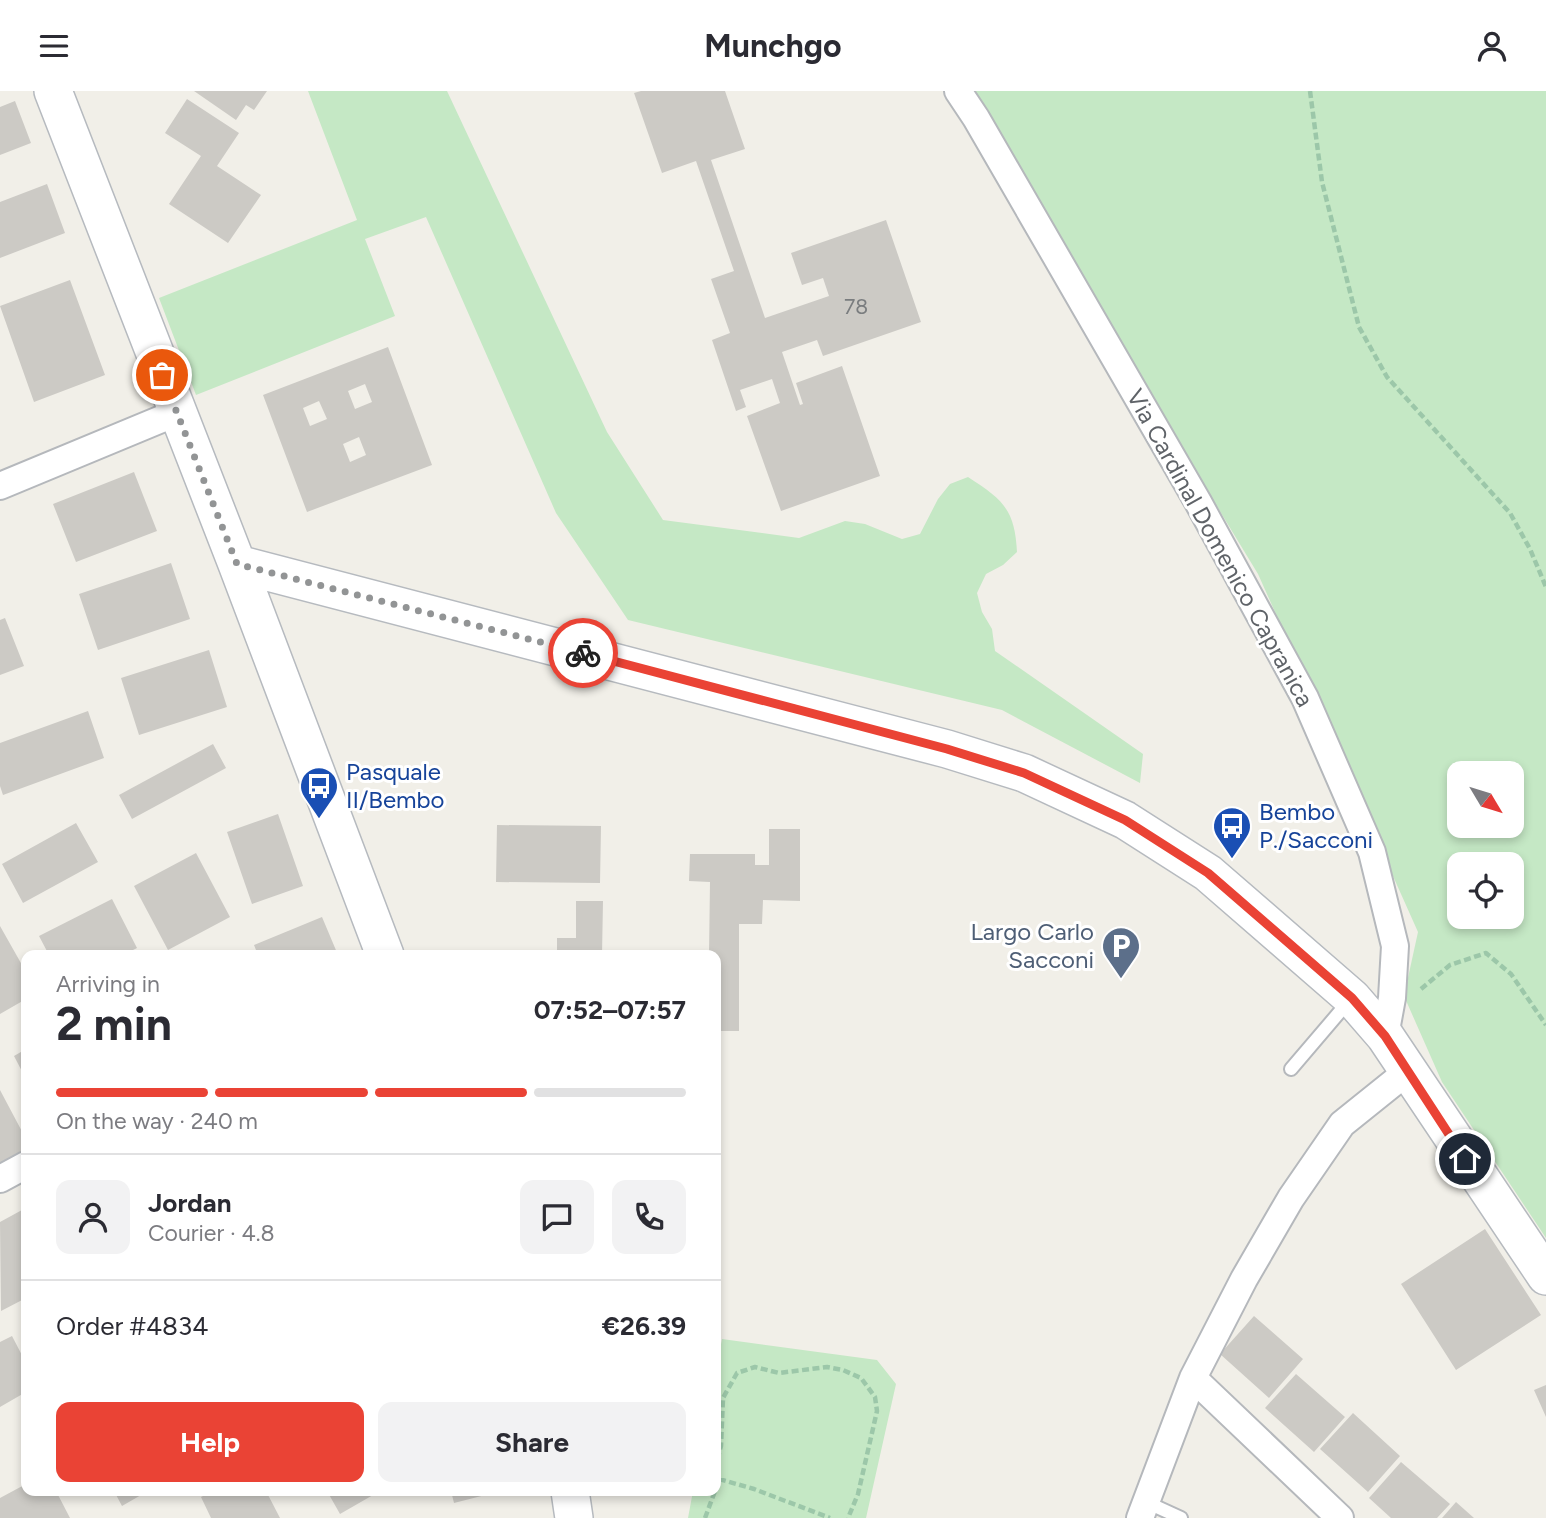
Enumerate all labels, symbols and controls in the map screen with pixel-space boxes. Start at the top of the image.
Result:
icon: menu [35,27,73,65]
text: Munchgo [704,27,842,65]
icon: person [1473,27,1511,65]
house number: 78 [844,294,868,319]
pin [132,345,192,405]
icon: bag [143,356,181,394]
street label: Via Cardinal Domenico Capranica [1121,384,1320,712]
courier [548,618,618,688]
icon: bike [564,634,602,672]
place label: Pasquale II/Bembo [346,757,445,814]
north arrow [1447,761,1524,838]
map controls [1447,761,1524,929]
bus stop icon: Pasquale II/Bembo [298,765,340,820]
place label: Bembo P./Sacconi [1259,797,1373,854]
bus stop icon: Bembo P./Sacconi [1211,805,1253,860]
button: locate [1447,852,1524,929]
place label: Largo Carlo Sacconi [970,917,1094,974]
parking icon: Largo Carlo Sacconi [1100,925,1142,980]
text: Arriving in [56,970,160,998]
text: 07:52–07:57 [534,994,686,1026]
text: 2 min [56,996,172,1052]
text: On the way · 240 m [56,1107,258,1135]
pin [1435,1129,1495,1189]
icon: home [1446,1140,1484,1178]
button: person [56,1180,130,1254]
button: chat [520,1180,594,1254]
button: phone [612,1180,686,1254]
text: Jordan [148,1187,231,1219]
text: Courier · 4.8 [148,1219,275,1247]
text: Order #4834 [56,1310,208,1342]
text: €26.39 [602,1310,686,1342]
button: Help [56,1402,364,1482]
button: Share [378,1402,686,1482]

